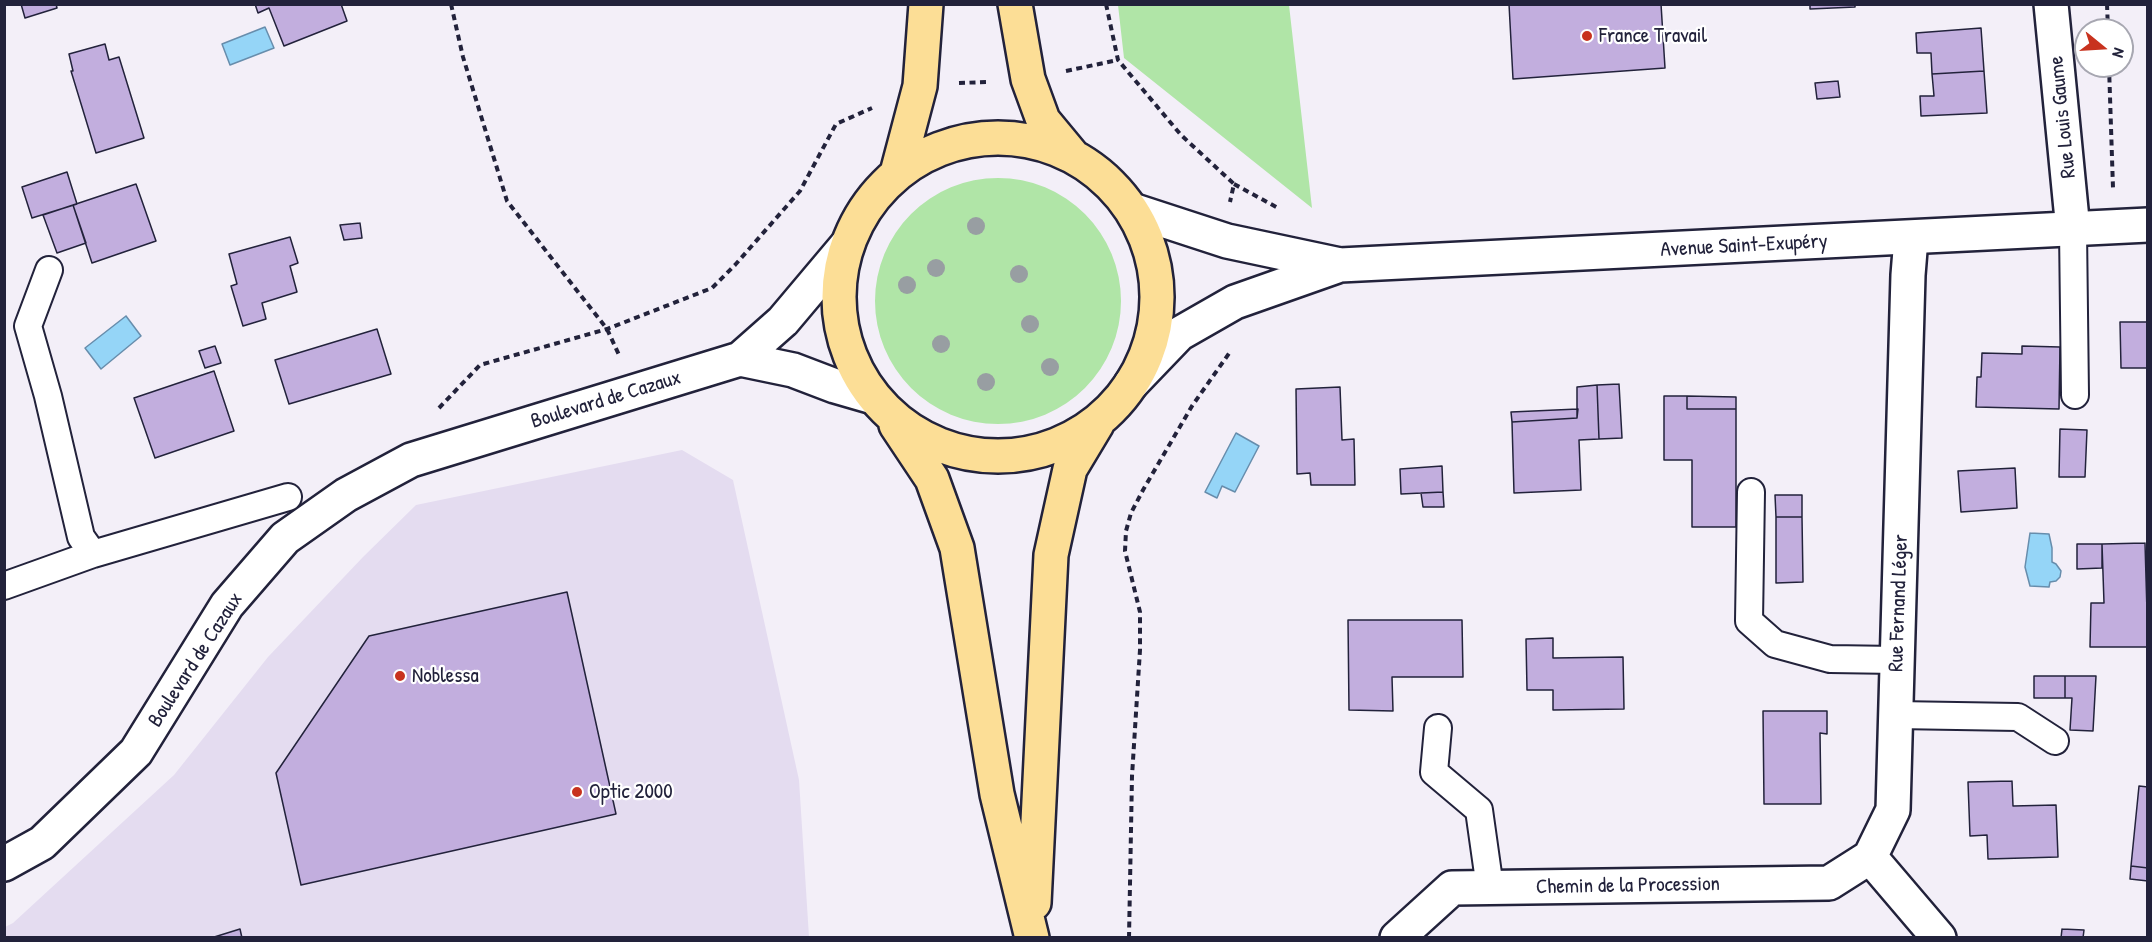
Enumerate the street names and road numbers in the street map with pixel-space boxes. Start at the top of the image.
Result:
street label: Rue Louis Gaume [2044,55,2082,179]
street label: Avenue Saint-Exupéry [1660,229,1828,263]
street label: Boulevard de Cazaux [528,365,684,435]
street label: Rue Fernand Léger [1884,534,1914,672]
street label: Boulevard de Cazaux [143,588,249,732]
street label: Chemin de la Procession [1536,872,1720,900]

